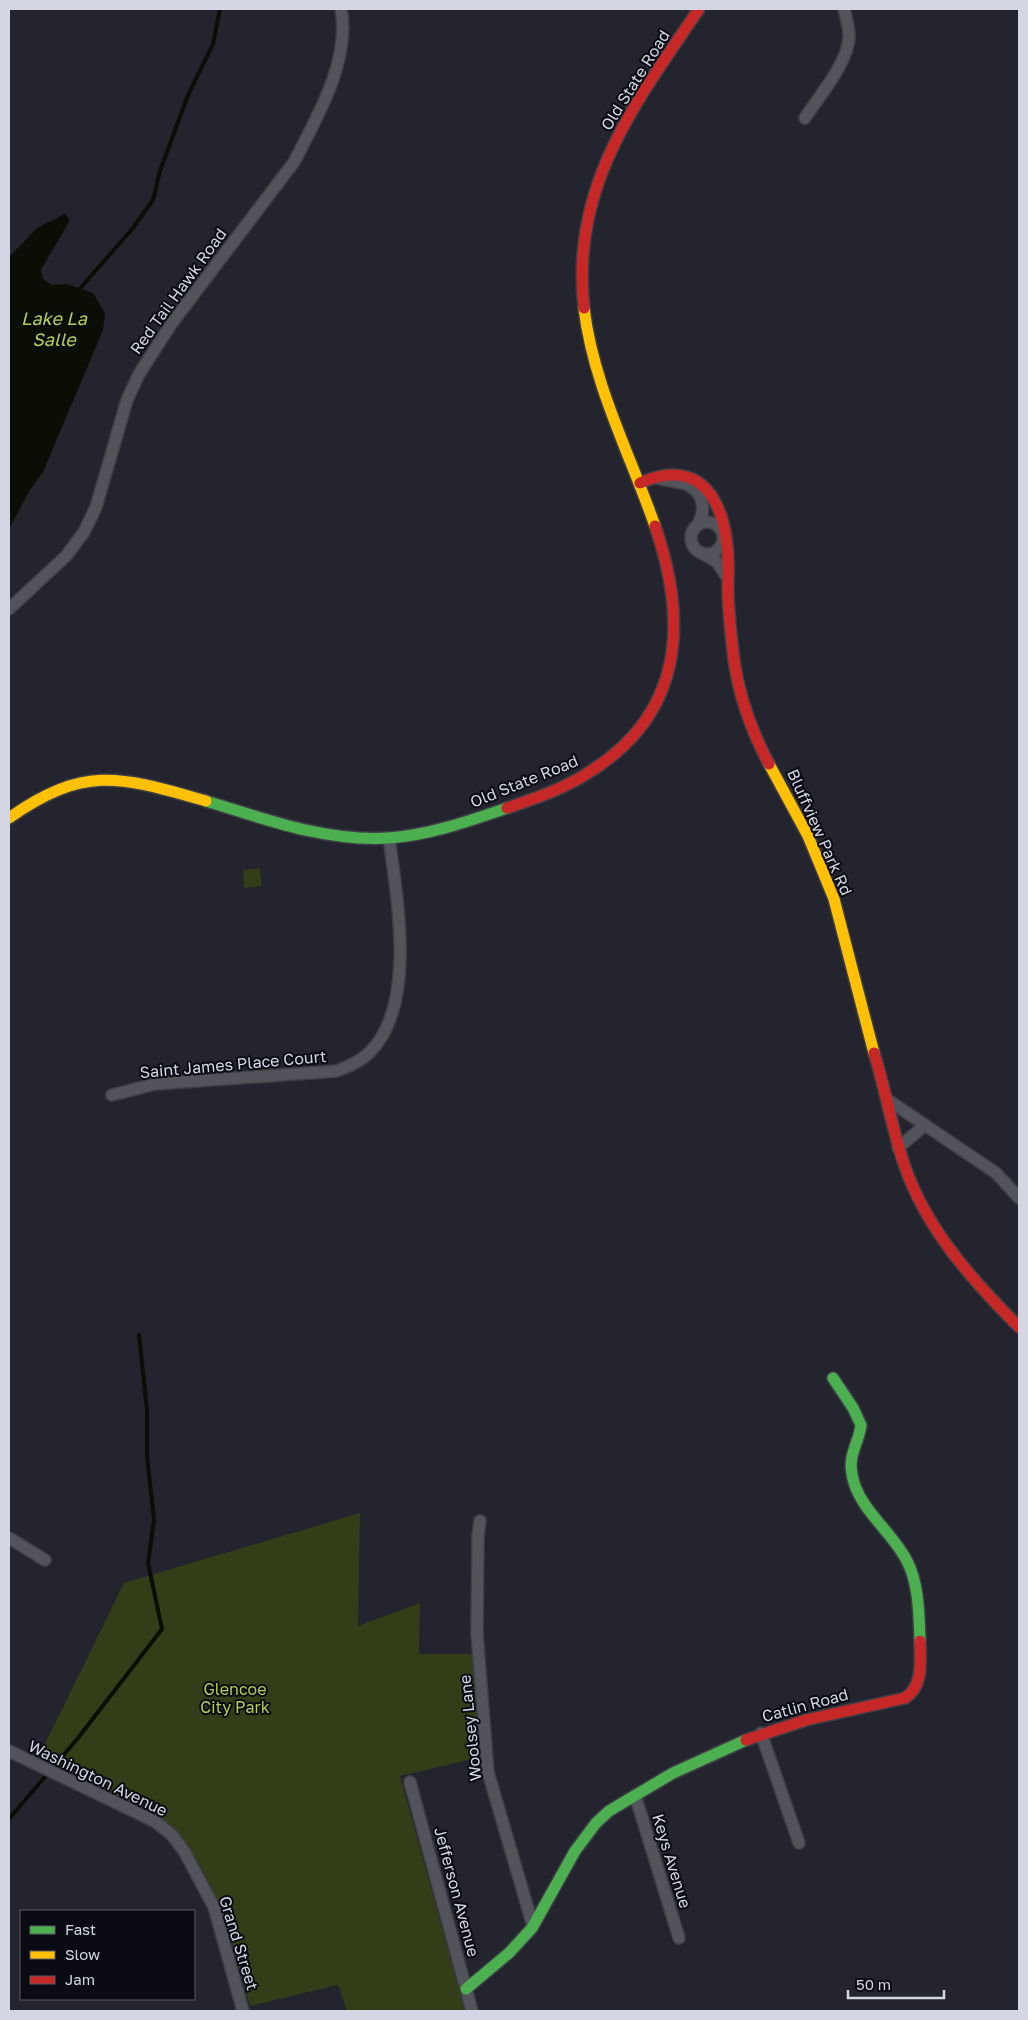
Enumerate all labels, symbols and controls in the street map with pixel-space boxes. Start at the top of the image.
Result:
street label: Old State Road [596,26,674,134]
street label: Red Tail Hawk Road [126,224,230,358]
water label: Lake La Salle [21,307,88,350]
street label: Old State Road [467,750,581,812]
street label: Bluffview Park Rd [783,766,857,898]
street label: Saint James Place Court [139,1046,327,1082]
street label: Woolsey Lane [454,1674,486,1782]
park label: Glencoe City Park [200,1679,270,1717]
street label: Catlin Road [760,1684,850,1726]
street label: Washington Avenue [25,1736,171,1820]
street label: Keys Avenue [648,1811,696,1911]
street label: Jefferson Avenue [430,1825,484,1959]
street label: Grand Street [215,1893,263,1993]
legend [20,1910,195,2000]
text: Fast [65,1920,96,1938]
text: Slow [65,1945,100,1963]
scale bar [848,1968,944,2000]
text: Jam [65,1970,95,1988]
text: 50 m [856,1975,891,1993]

